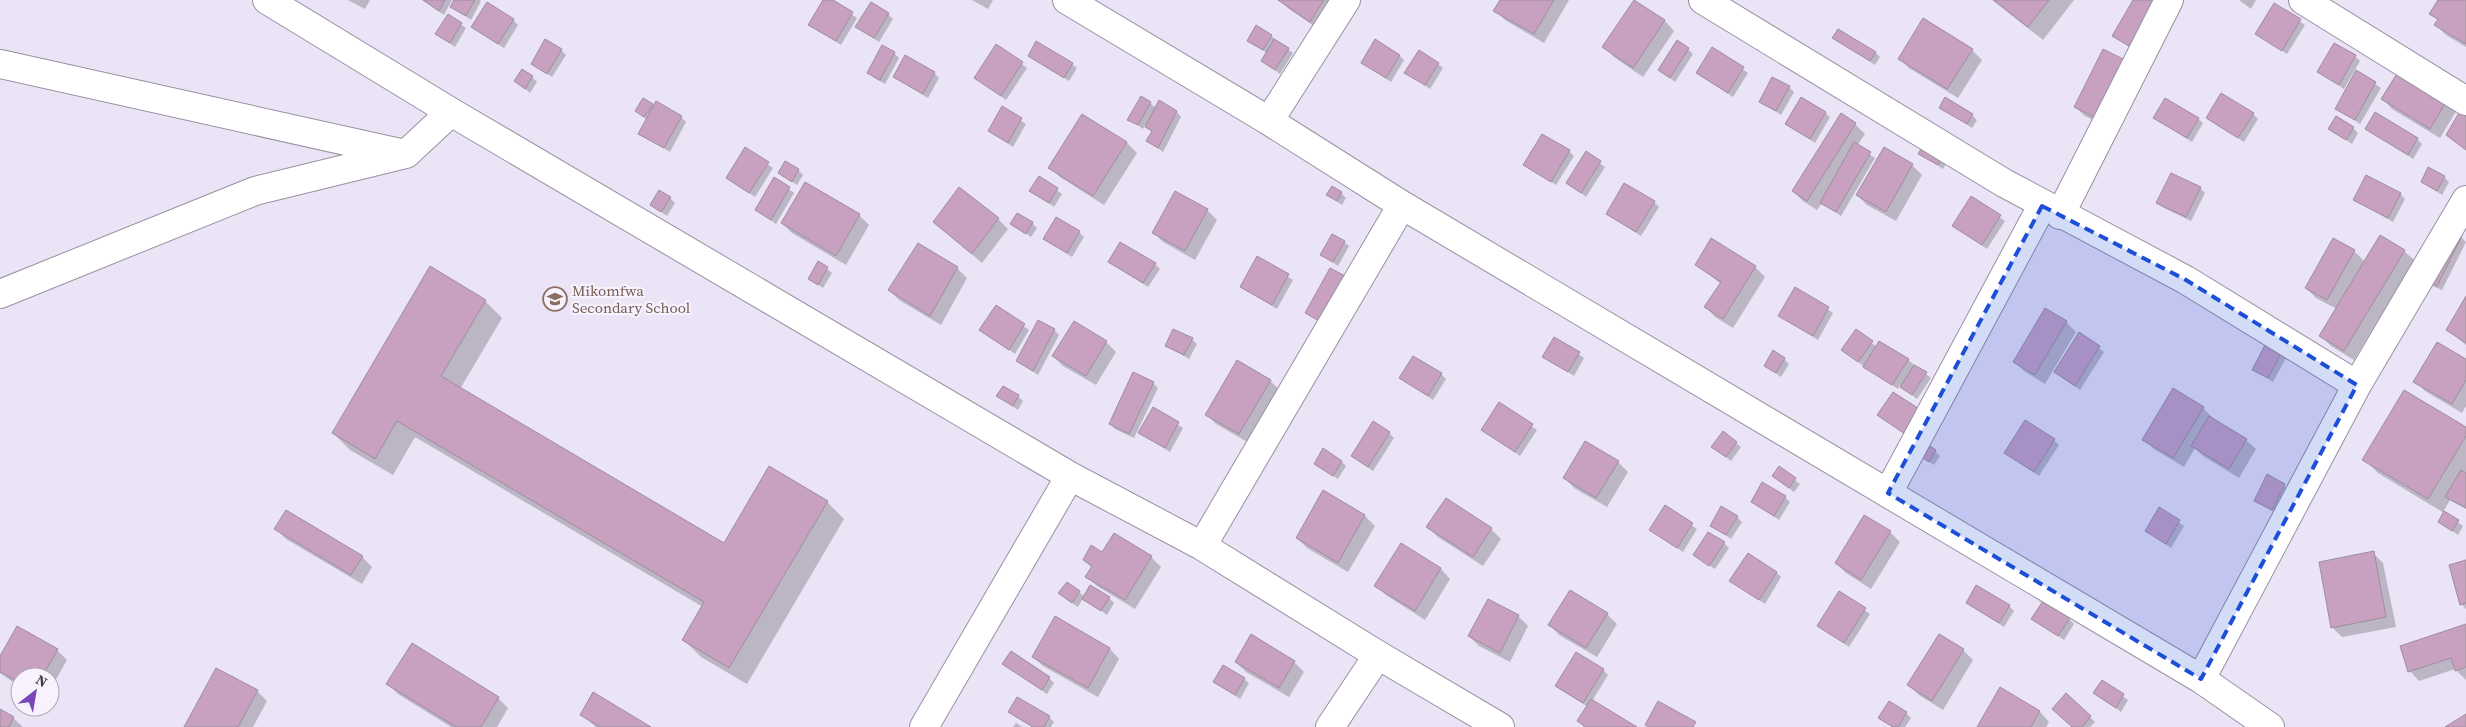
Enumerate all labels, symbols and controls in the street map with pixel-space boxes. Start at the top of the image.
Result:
place label: Mikomfwa Secondary School [572,280,691,318]
school or university icon: Mikomfwa Secondary School [542,286,568,312]
north arrow [10,667,60,717]
text: N [32,670,51,692]

